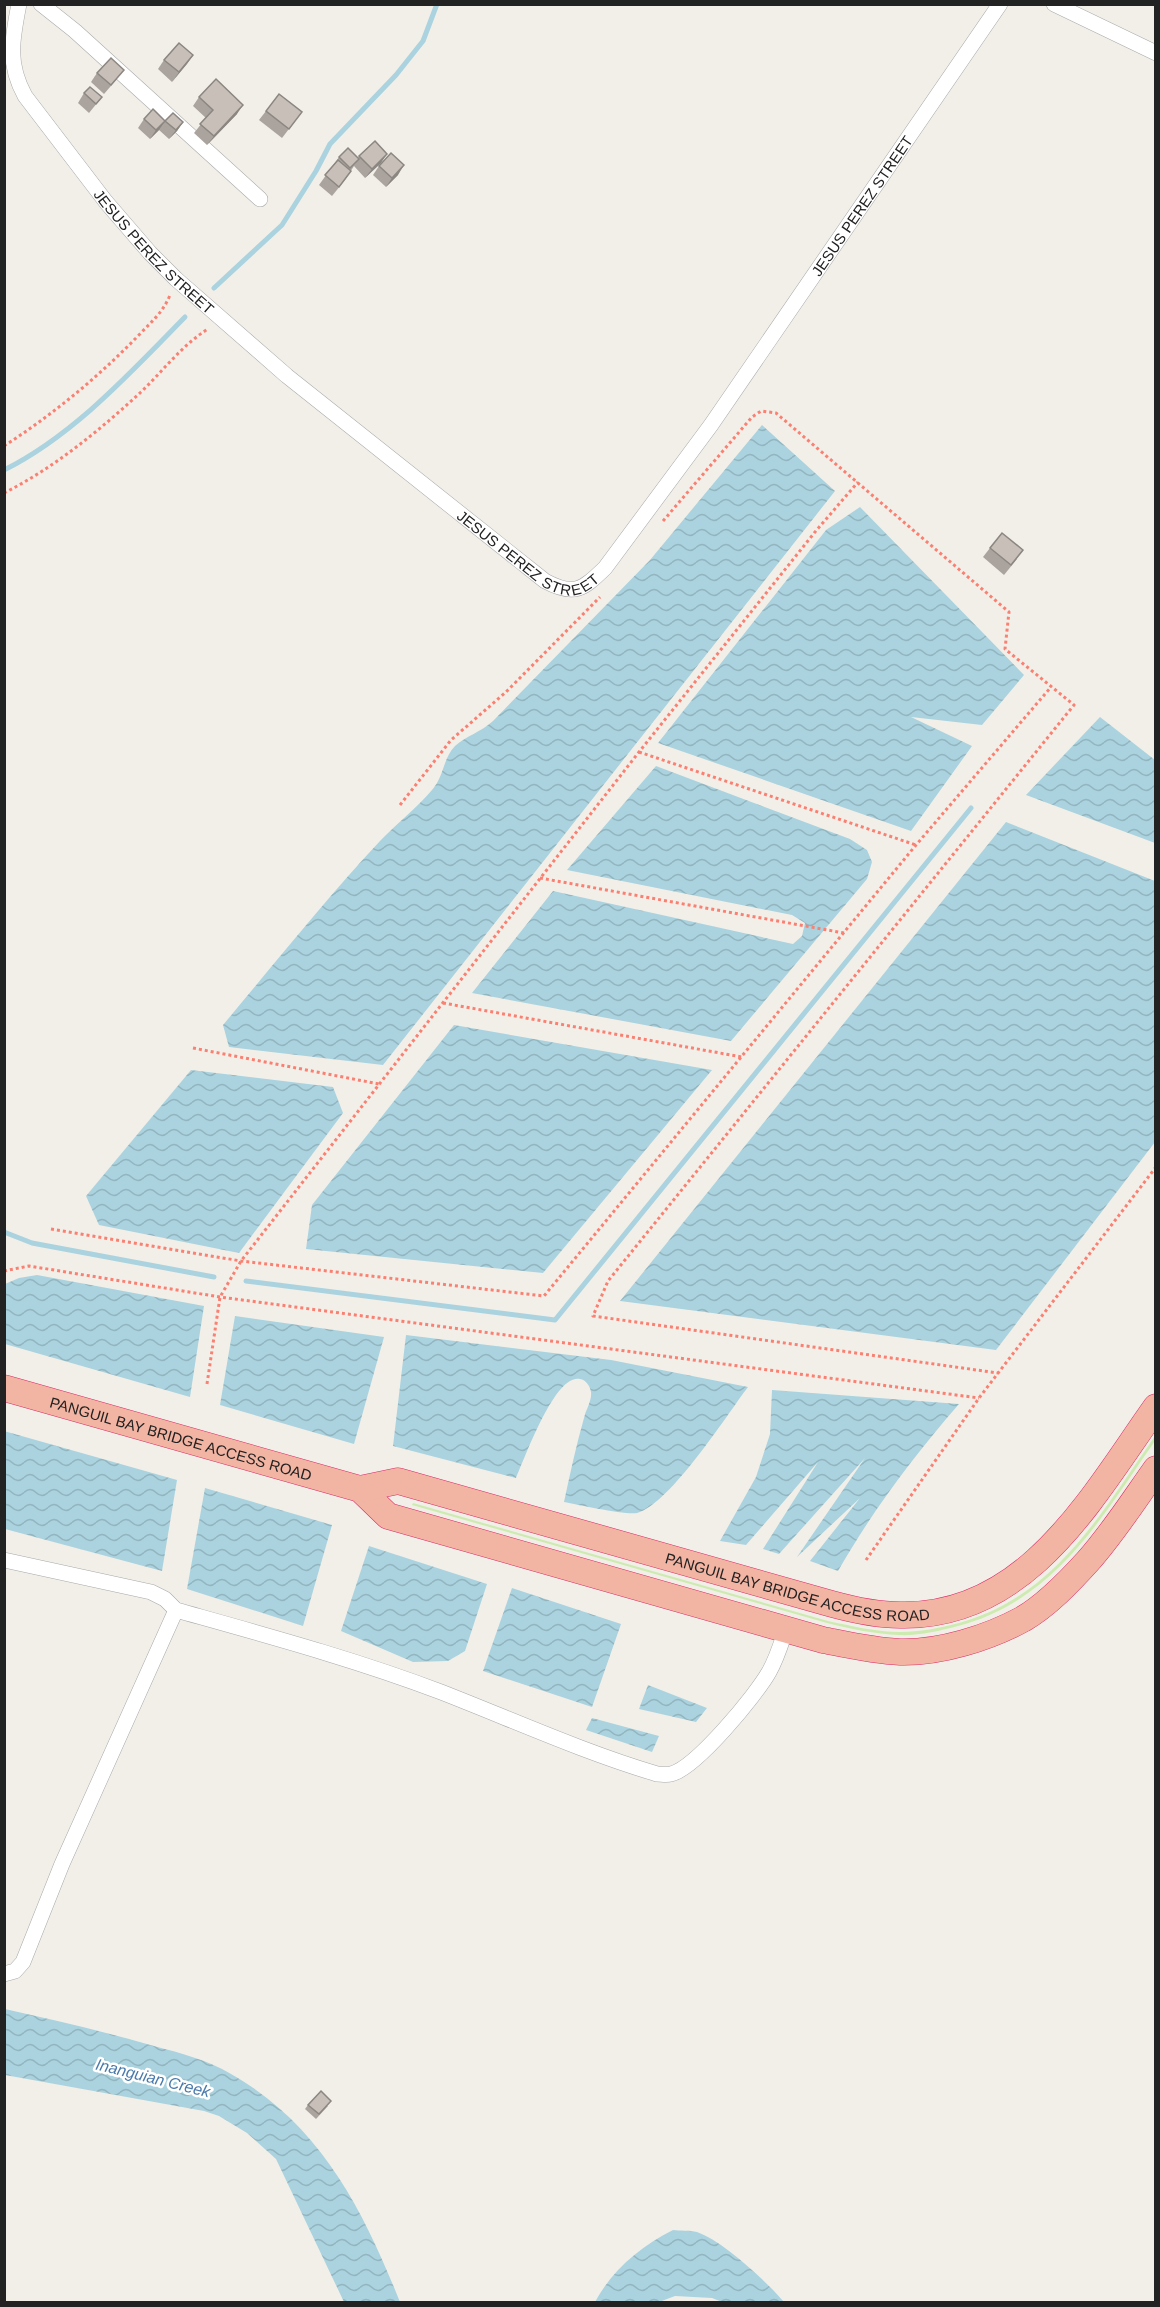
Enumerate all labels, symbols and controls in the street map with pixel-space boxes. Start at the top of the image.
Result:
street label: JESUS PEREZ STREET [808,132,916,279]
street label: JESUS PEREZ STREET [91,186,218,317]
street label: JESUS PEREZ STREET [454,506,602,598]
street label: PANGUIL BAY BRIDGE ACCESS ROAD [48,1393,314,1483]
street label: PANGUIL BAY BRIDGE ACCESS ROAD [664,1549,931,1624]
water label: Inanguian Creek [94,2056,213,2101]

